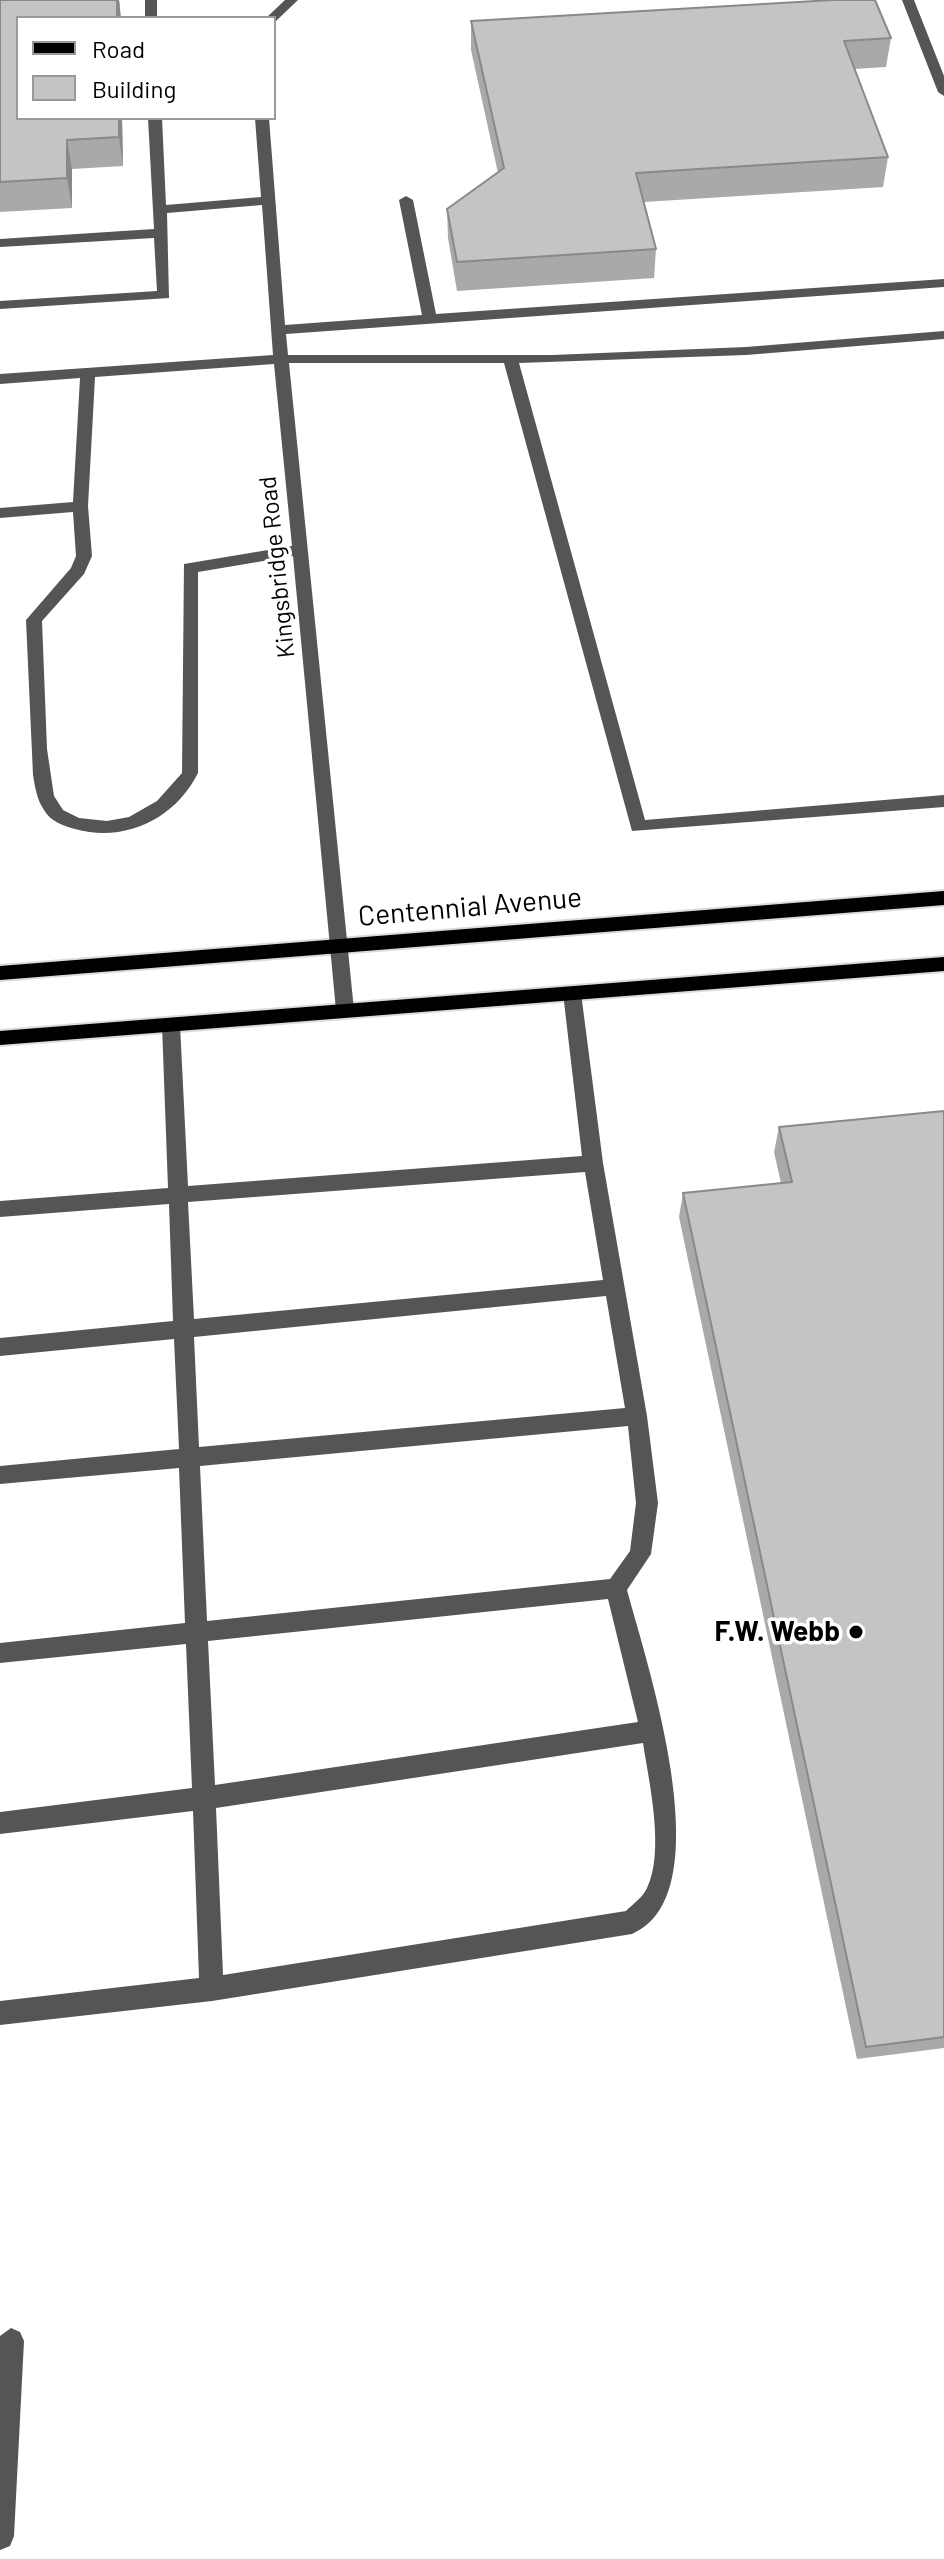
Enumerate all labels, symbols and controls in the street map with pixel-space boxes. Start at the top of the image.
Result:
legend [16,16,276,120]
text: Road [92,34,145,63]
text: Building [92,74,176,103]
street label: Kingsbridge Road [253,475,301,659]
street label: Centennial Avenue [357,880,583,934]
place label: F.W. Webb [715,1615,840,1649]
marker: F.W. Webb [847,1623,865,1641]

